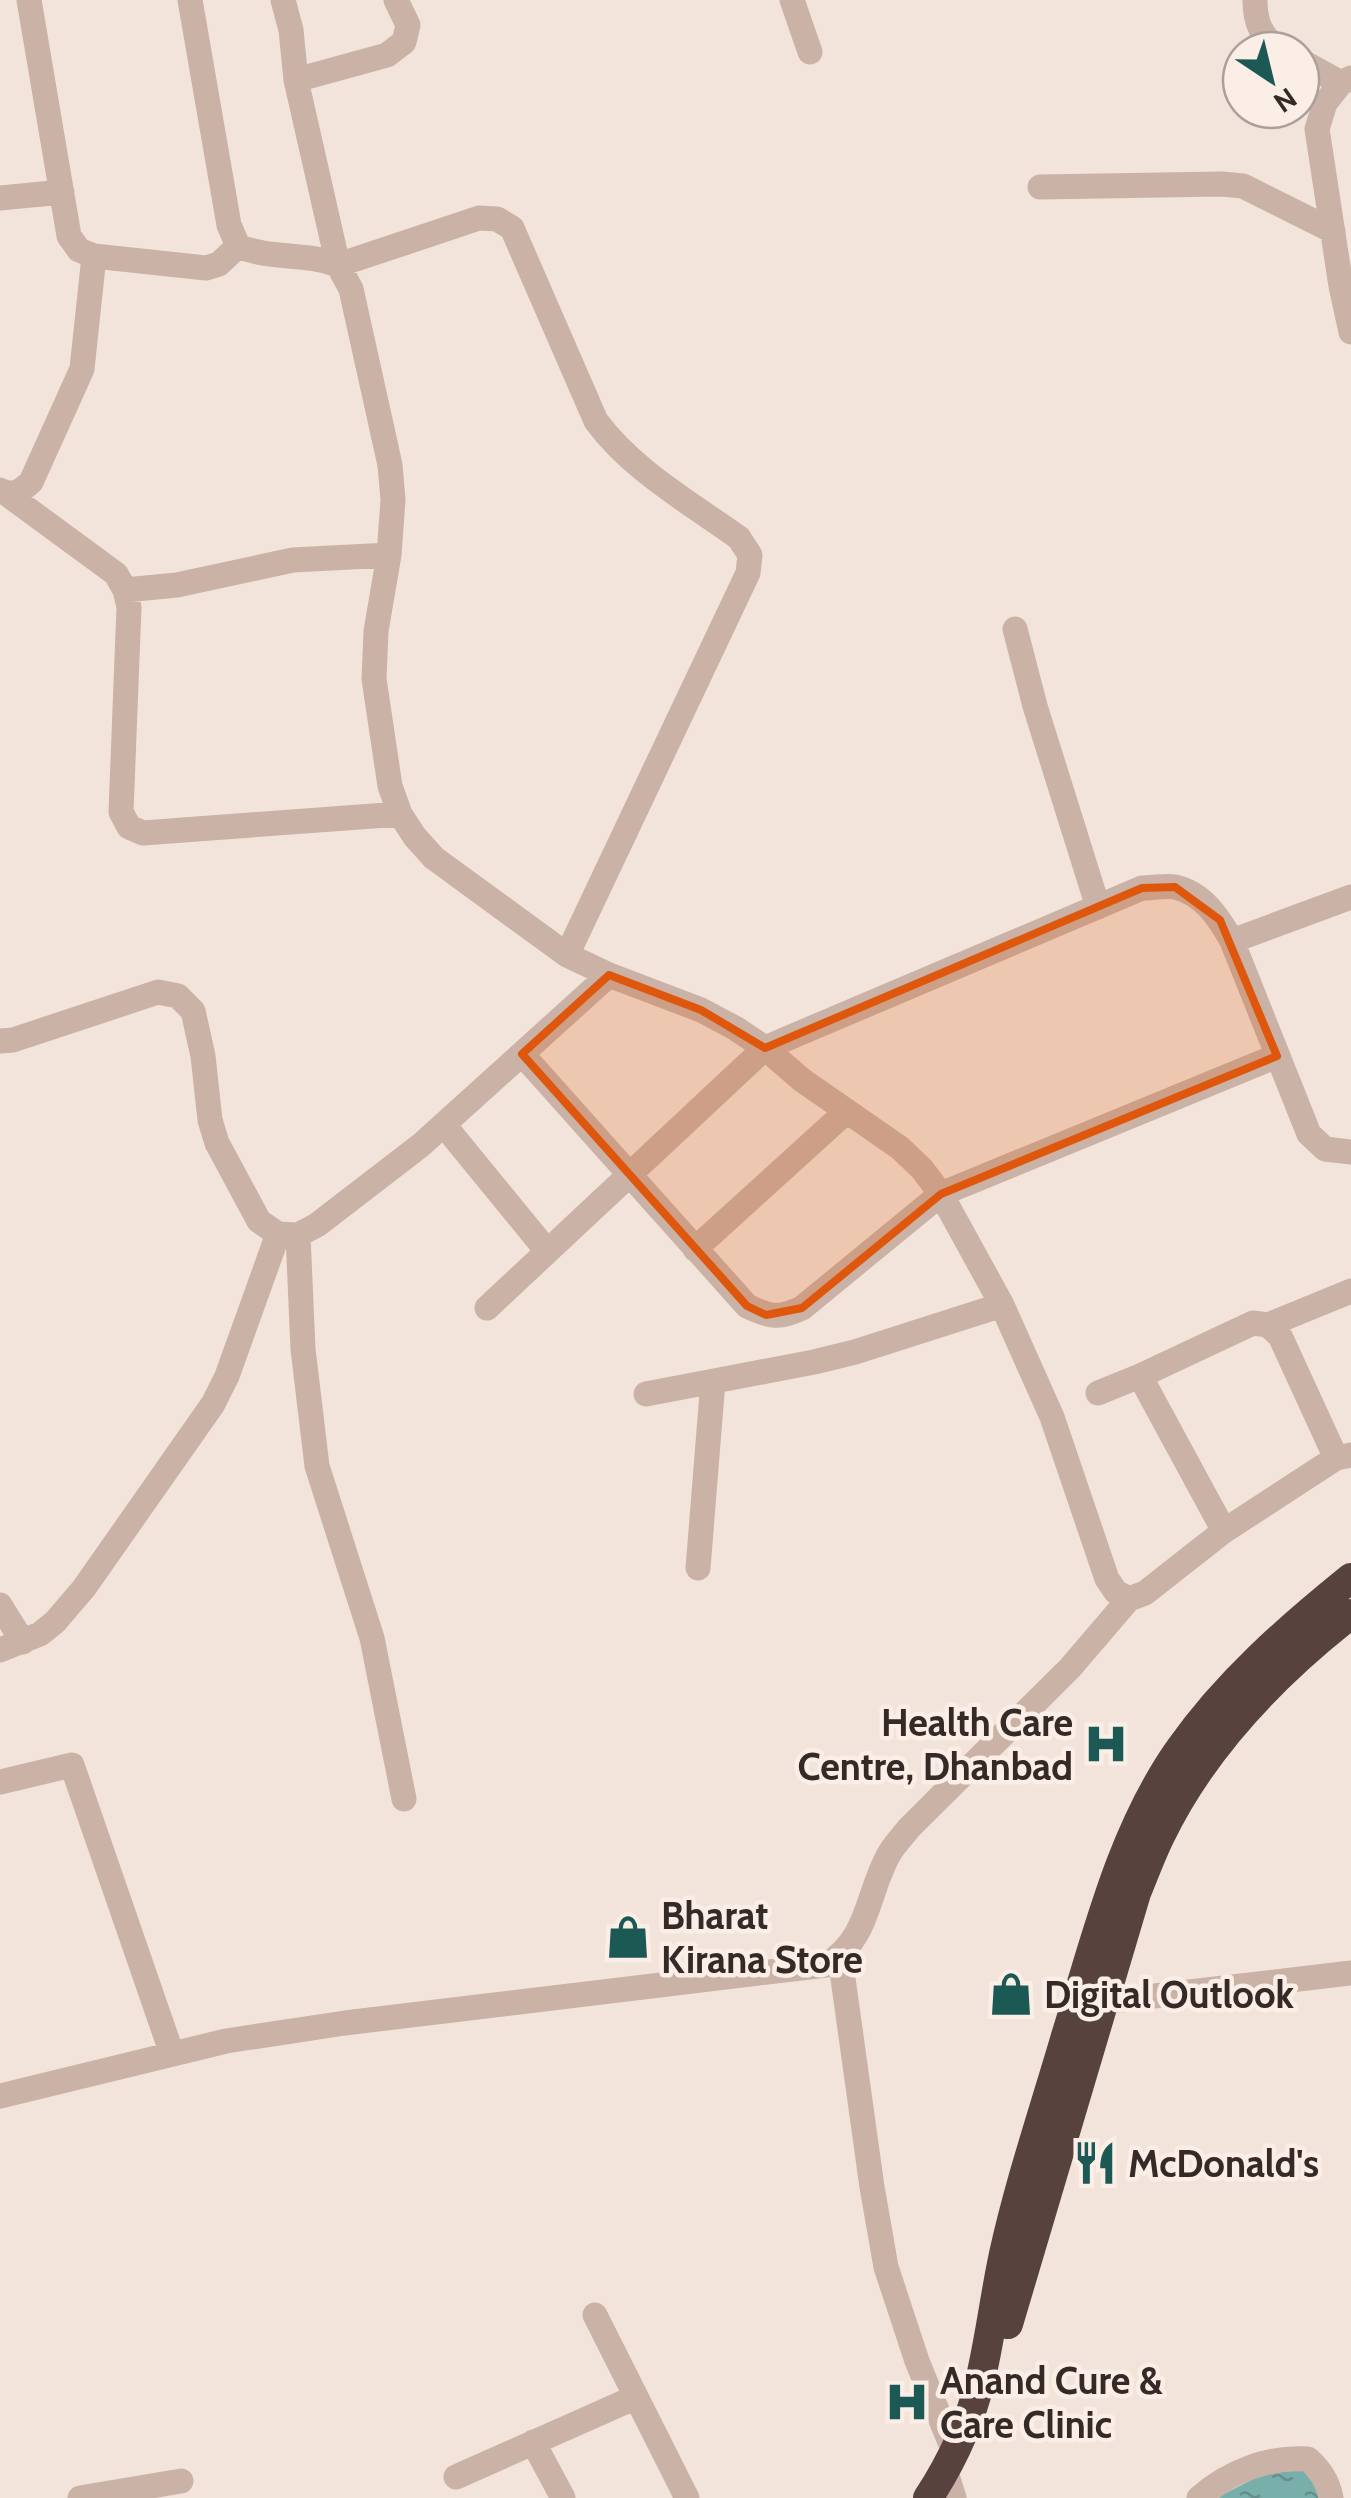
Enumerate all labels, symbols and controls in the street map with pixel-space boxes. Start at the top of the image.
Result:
north arrow [1221,30,1321,130]
text: N [1267,81,1303,120]
place label: Health Care Centre, Dhanbad [797,1699,1073,1790]
hospital icon: Health Care Centre, Dhanbad [1082,1720,1130,1768]
place label: Bharat Kirana Store [661,1892,863,1983]
shop icon: Bharat Kirana Store [604,1913,652,1961]
shop icon: Digital Outlook [987,1970,1035,2018]
place label: Digital Outlook [1044,1971,1295,2018]
restaurant icon: McDonald's [1071,2139,1119,2187]
place label: McDonald's [1128,2140,1319,2187]
place label: Anand Cure & Care Clinic [940,2357,1163,2448]
hospital icon: Anand Cure & Care Clinic [883,2378,931,2426]

